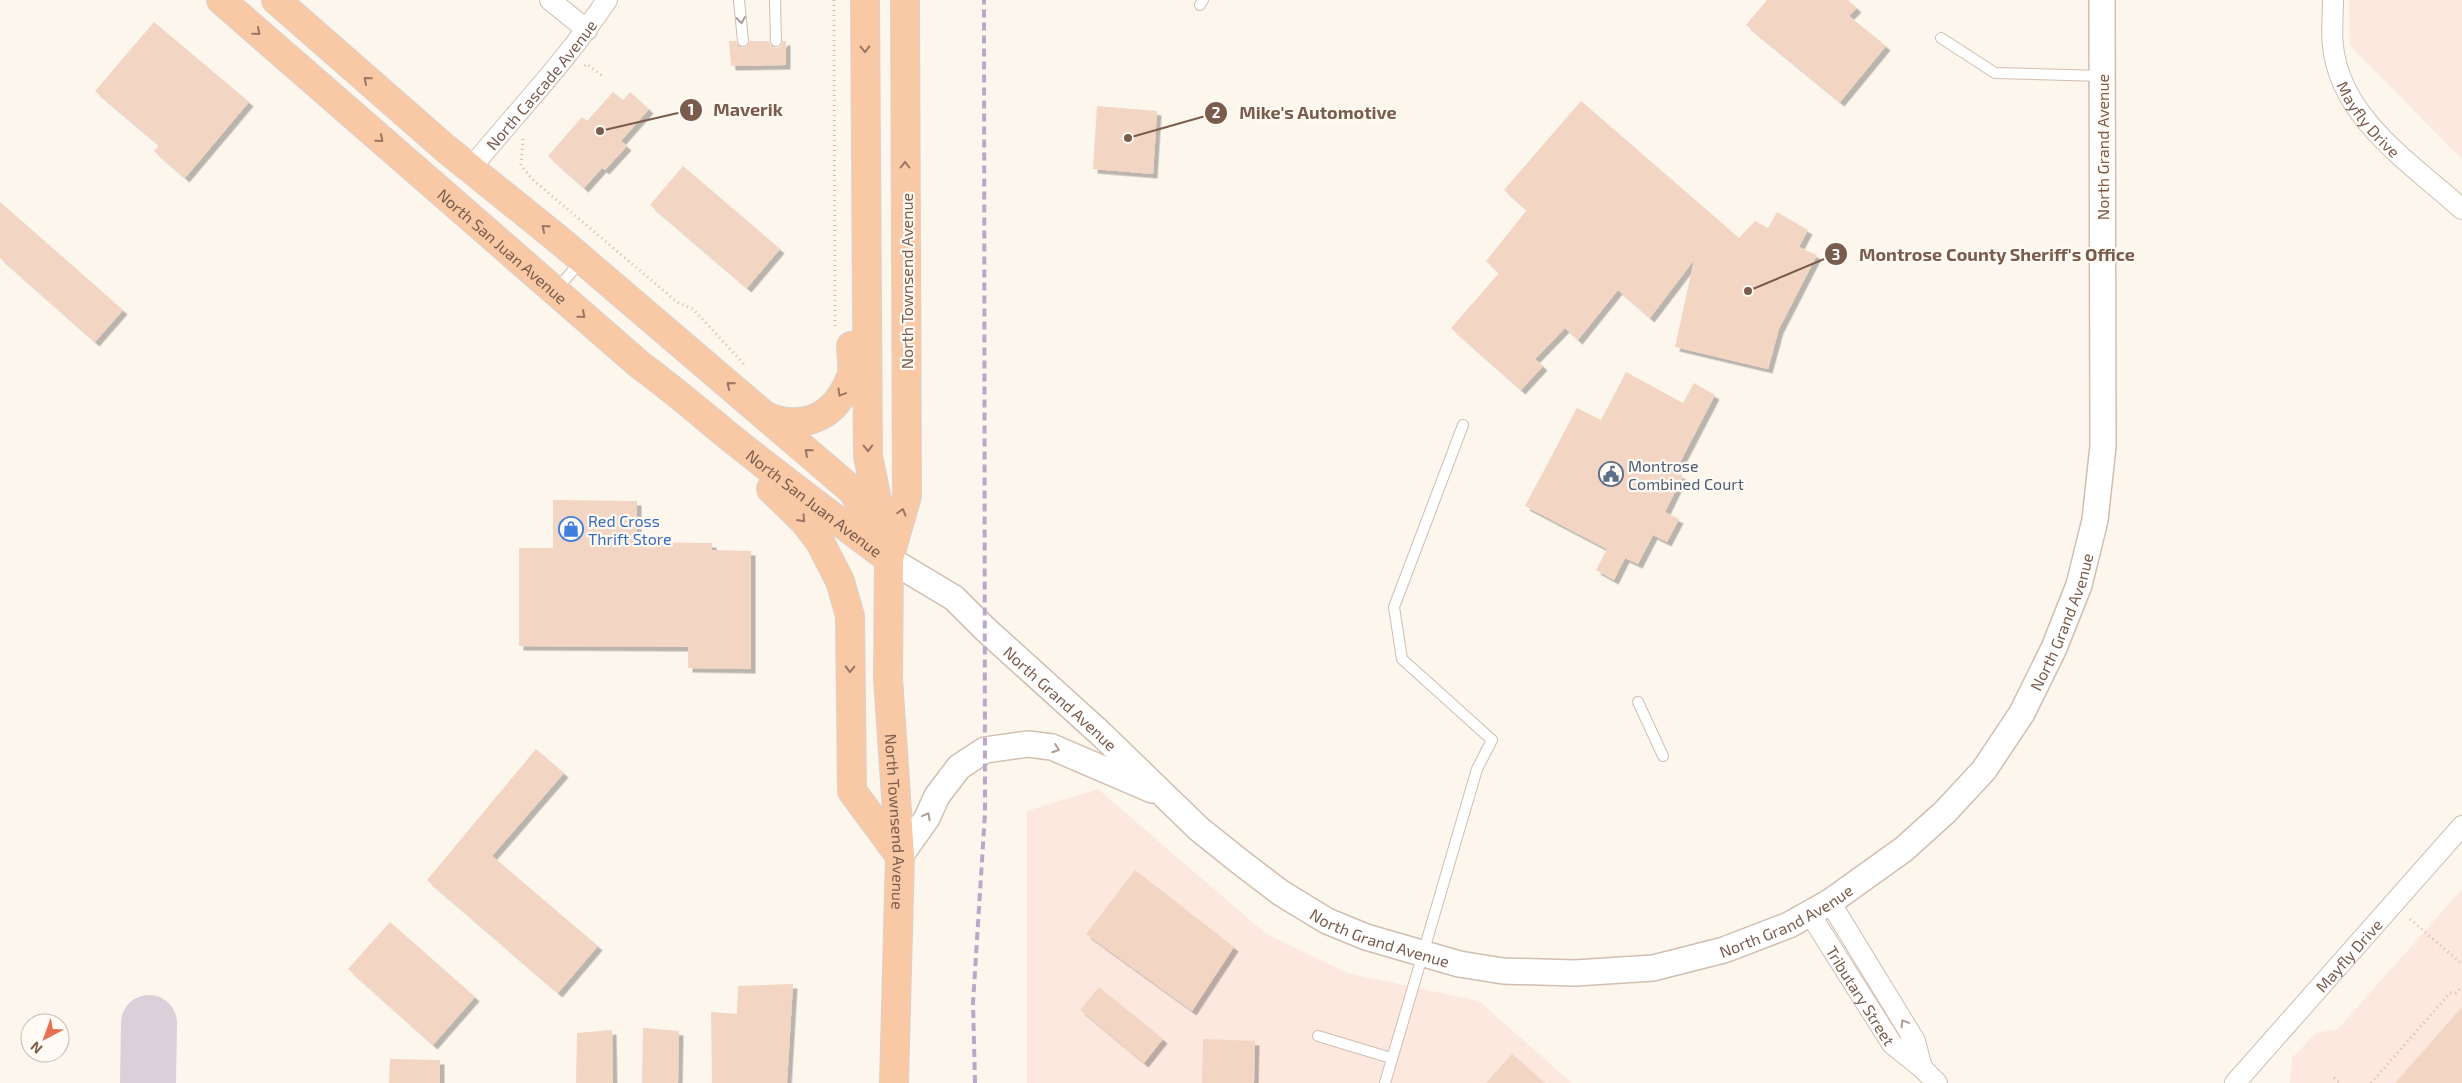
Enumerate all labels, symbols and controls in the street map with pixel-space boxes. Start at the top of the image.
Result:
street label: North Cascade Avenue [481,16,600,153]
one-way arrow [735,17,746,25]
one-way arrow [252,26,261,35]
one-way arrow [859,45,870,53]
street label: North Grand Avenue [2093,74,2112,220]
one-way arrow [363,76,372,85]
street label: Mayfly Drive [2334,78,2404,161]
callout: Maverik [678,93,793,126]
callout: Mike's Automotive [1204,96,1407,129]
text: Maverik [713,98,783,120]
text: 1 [688,100,694,118]
text: Mike's Automotive [1239,101,1397,123]
text: 2 [1212,103,1221,121]
one-way arrow [374,133,383,142]
one-way arrow [900,161,910,168]
street label: North San Juan Avenue [434,184,572,307]
street label: North Townsend Avenue [897,193,916,369]
one-way arrow [542,225,551,233]
callout: Montrose County Sheriff's Office [1824,238,2145,271]
text: Montrose County Sheriff's Office [1859,243,2135,265]
text: 3 [1832,245,1840,263]
one-way arrow [576,309,585,318]
one-way arrow [727,382,736,391]
one-way arrow [838,388,848,397]
one-way arrow [862,444,873,452]
street label: North San Juan Avenue [743,445,886,560]
one-way arrow [805,449,814,458]
place label: Montrose Combined Court [1628,456,1744,493]
public building icon: Montrose Combined Court [1598,461,1624,487]
one-way arrow [897,509,907,517]
place label: Red Cross Thrift Store [588,511,672,548]
one-way arrow [796,514,805,523]
shop icon: Red Cross Thrift Store [558,516,584,542]
street label: North Grand Avenue [2025,551,2096,693]
street label: North Grand Avenue [1000,641,1121,754]
one-way arrow [845,666,855,673]
street label: North Townsend Avenue [882,733,909,910]
one-way arrow [1052,744,1060,754]
one-way arrow [921,813,931,822]
street label: North Grand Avenue [1716,880,1856,961]
street label: North Grand Avenue [1307,904,1452,970]
street label: Mayfly Drive [2311,914,2386,995]
street label: Tributary Street [1823,942,1900,1048]
north arrow [20,1013,70,1063]
one-way arrow [1900,1020,1910,1029]
text: N [27,1038,46,1058]

